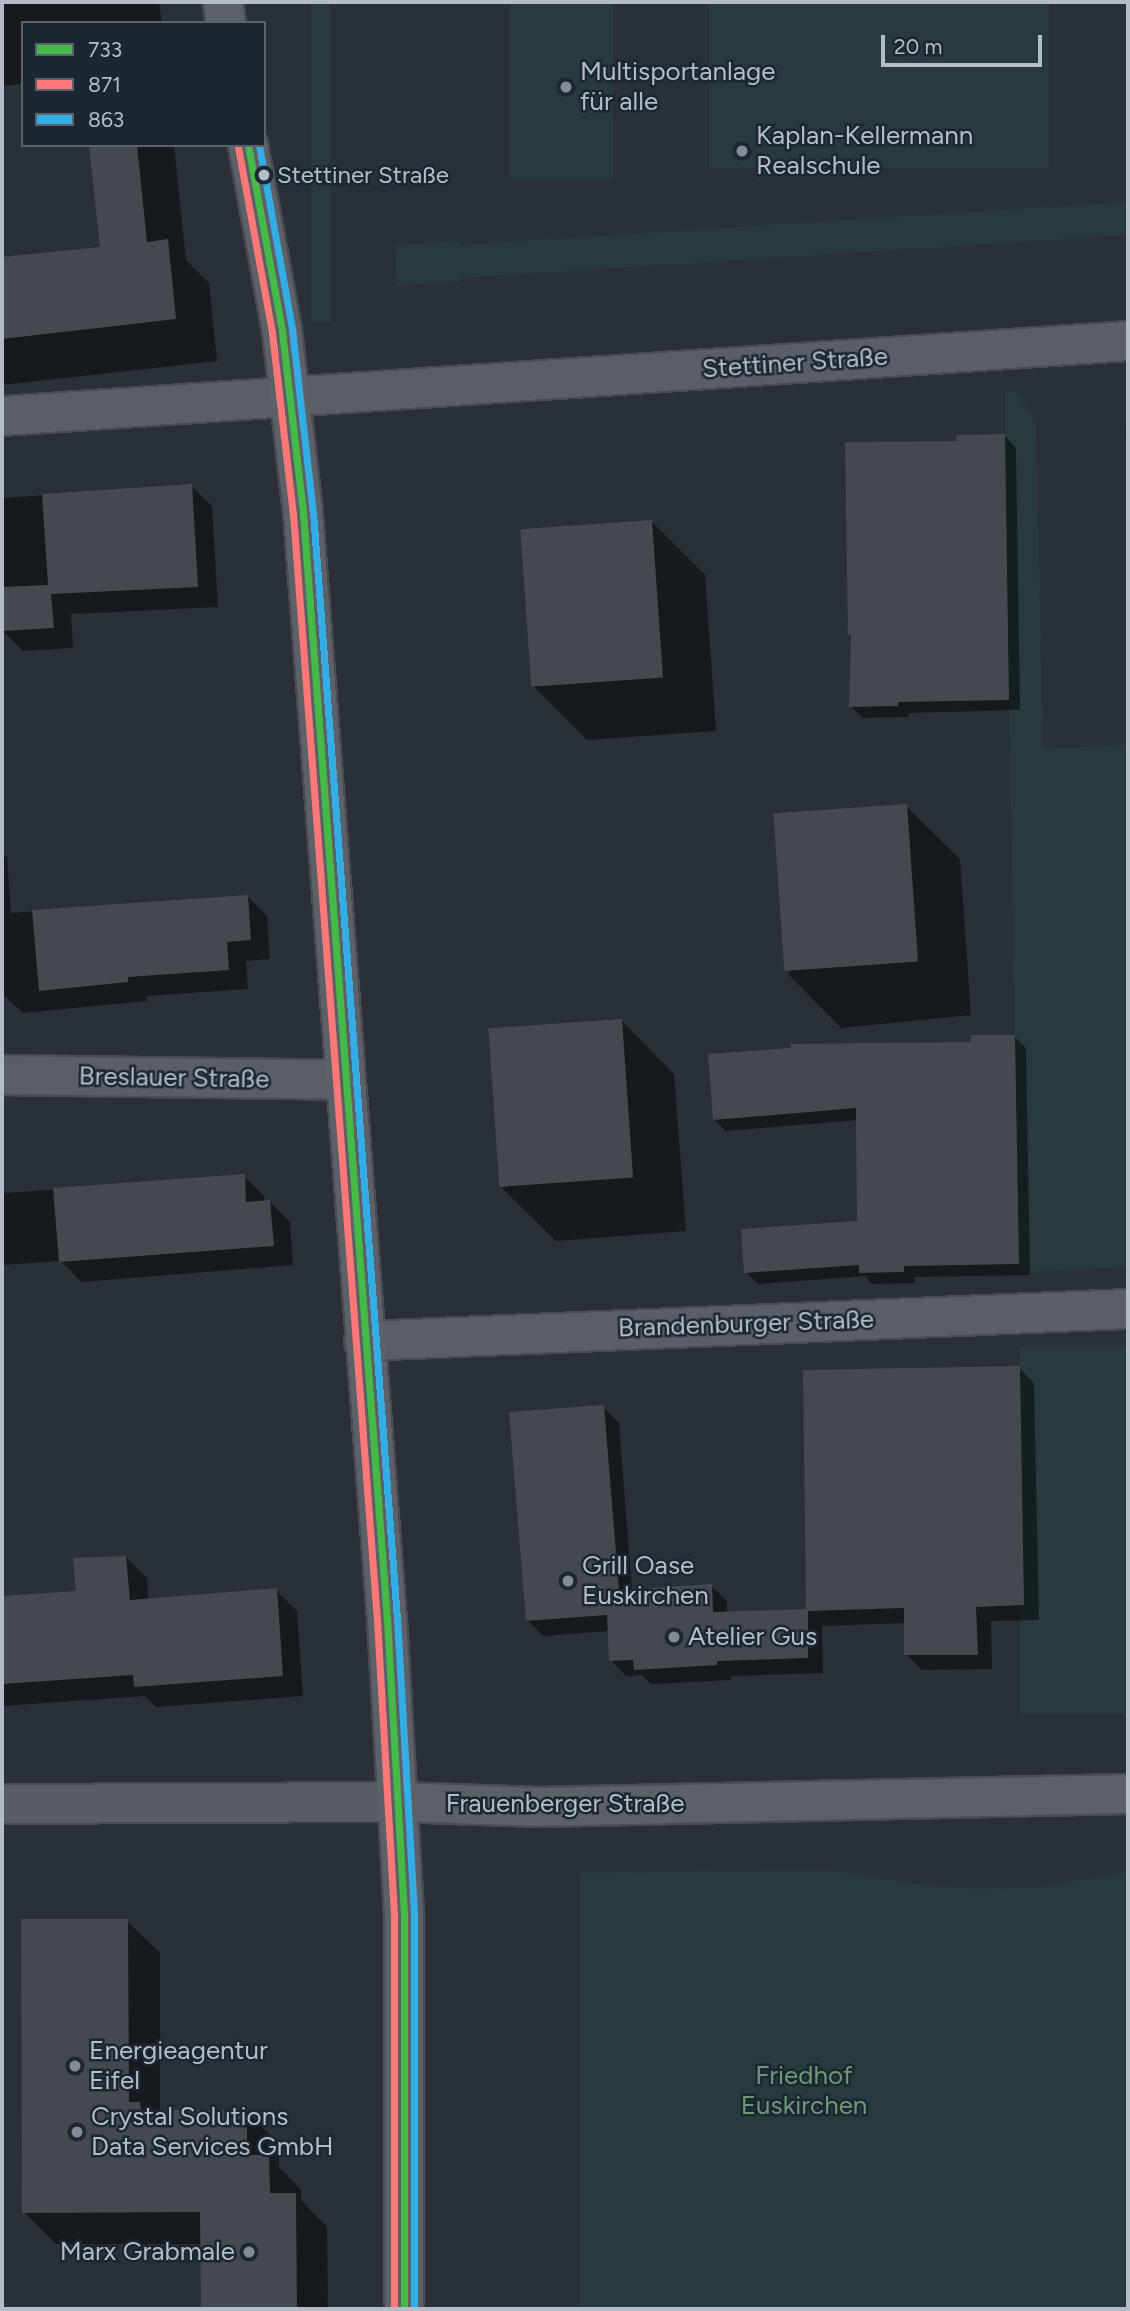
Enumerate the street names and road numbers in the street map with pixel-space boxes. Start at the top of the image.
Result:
street label: Stettiner Straße [701,341,889,385]
street label: Breslauer Straße [78,1061,270,1095]
street label: Brandenburger Straße [617,1304,875,1344]
street label: Frauenberger Straße [446,1788,684,1820]

